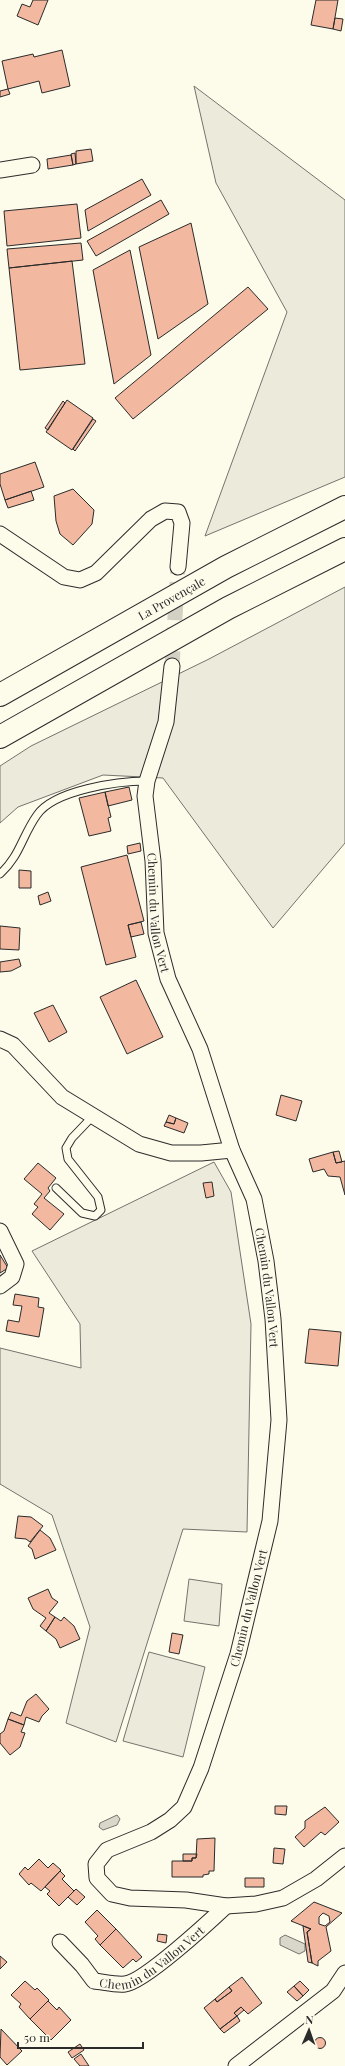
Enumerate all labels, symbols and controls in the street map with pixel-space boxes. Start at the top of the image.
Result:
street label: La Provençale [135,573,208,623]
street label: Chemin du Vallon Vert [144,852,174,975]
street label: Chemin du Vallon Vert [252,1226,283,1349]
street label: Chemin du Vallon Vert [226,1547,271,1668]
street label: Chemin du Vallon Vert [98,1922,208,1993]
north arrow [289,2010,329,2050]
text: N [305,2012,314,2027]
scale bar [18,2024,143,2050]
text: 50 m [24,2029,50,2045]

